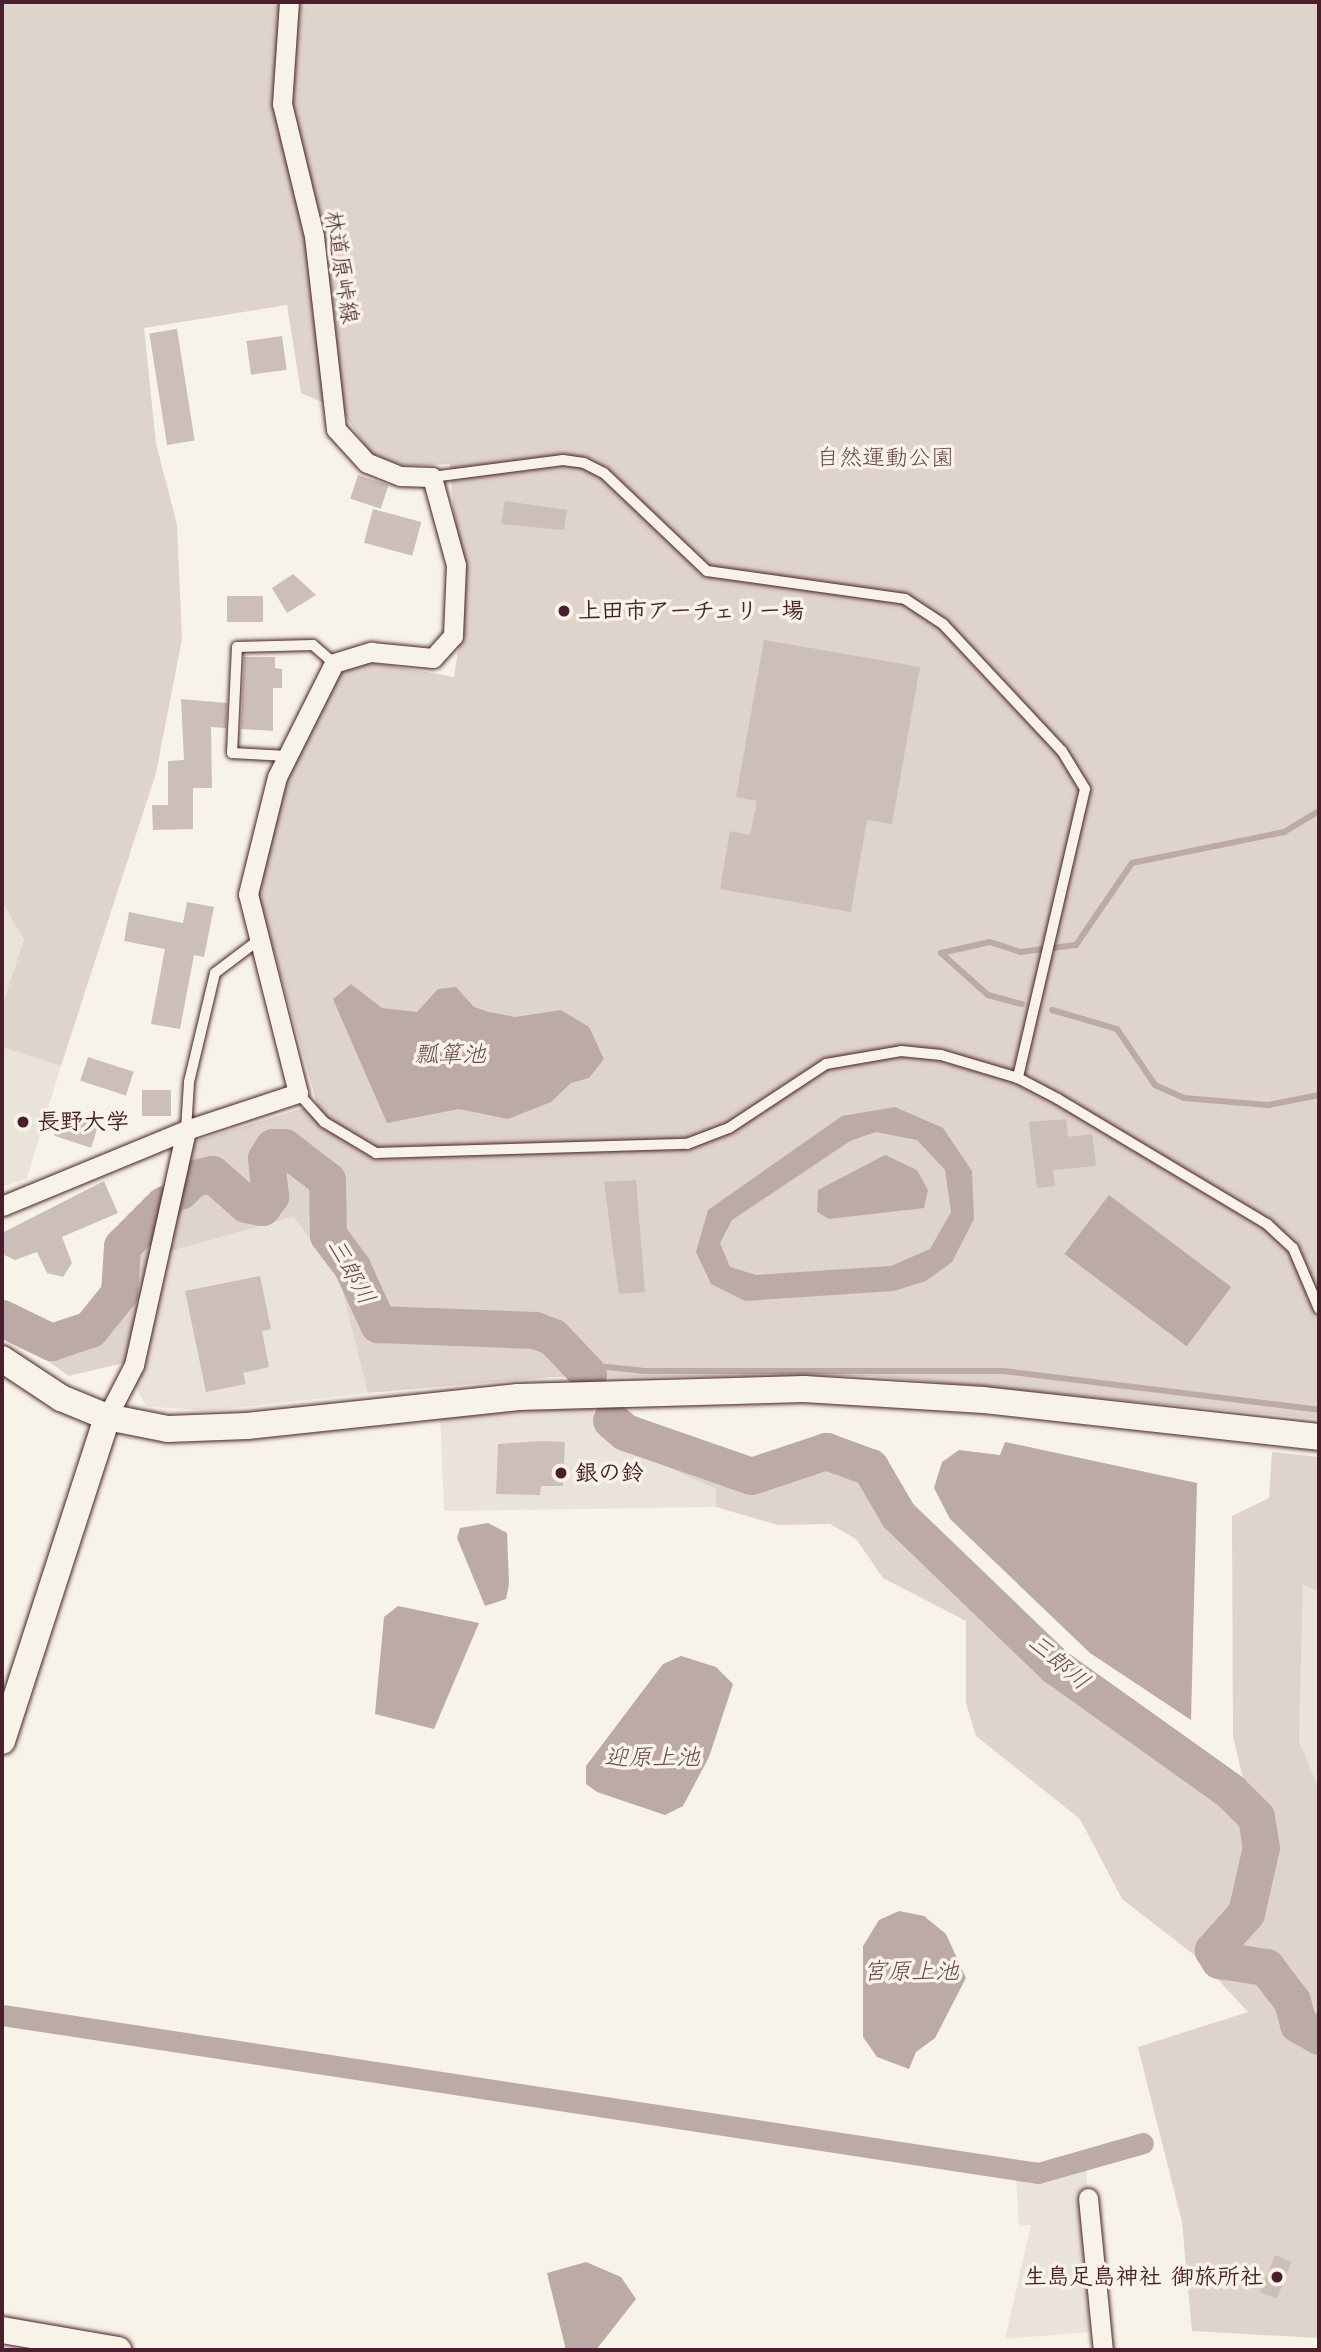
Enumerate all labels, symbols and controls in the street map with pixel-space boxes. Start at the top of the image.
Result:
street label: 林道原峠線 [318,208,364,326]
park label: 自然運動公園 [816,444,954,472]
place label: 上田市アーチェリー場 [578,597,807,625]
marker: 上田市アーチェリー場 [556,603,572,619]
water label: 瓢箪池 [414,1042,486,1070]
place label: 長野大学 [37,1108,129,1136]
marker: 長野大学 [15,1114,31,1130]
water label: 三郎川 [320,1234,380,1310]
place label: 銀の鈴 [575,1459,644,1487]
marker: 銀の鈴 [553,1465,569,1481]
water label: 三郎川 [1021,1629,1095,1697]
water label: 迎原上池 [604,1745,700,1773]
water label: 宮原上池 [863,1959,959,1987]
place label: 生島足島神社 御旅所社 [1024,2263,1263,2291]
marker: 生島足島神社 御旅所社 [1269,2269,1285,2285]

